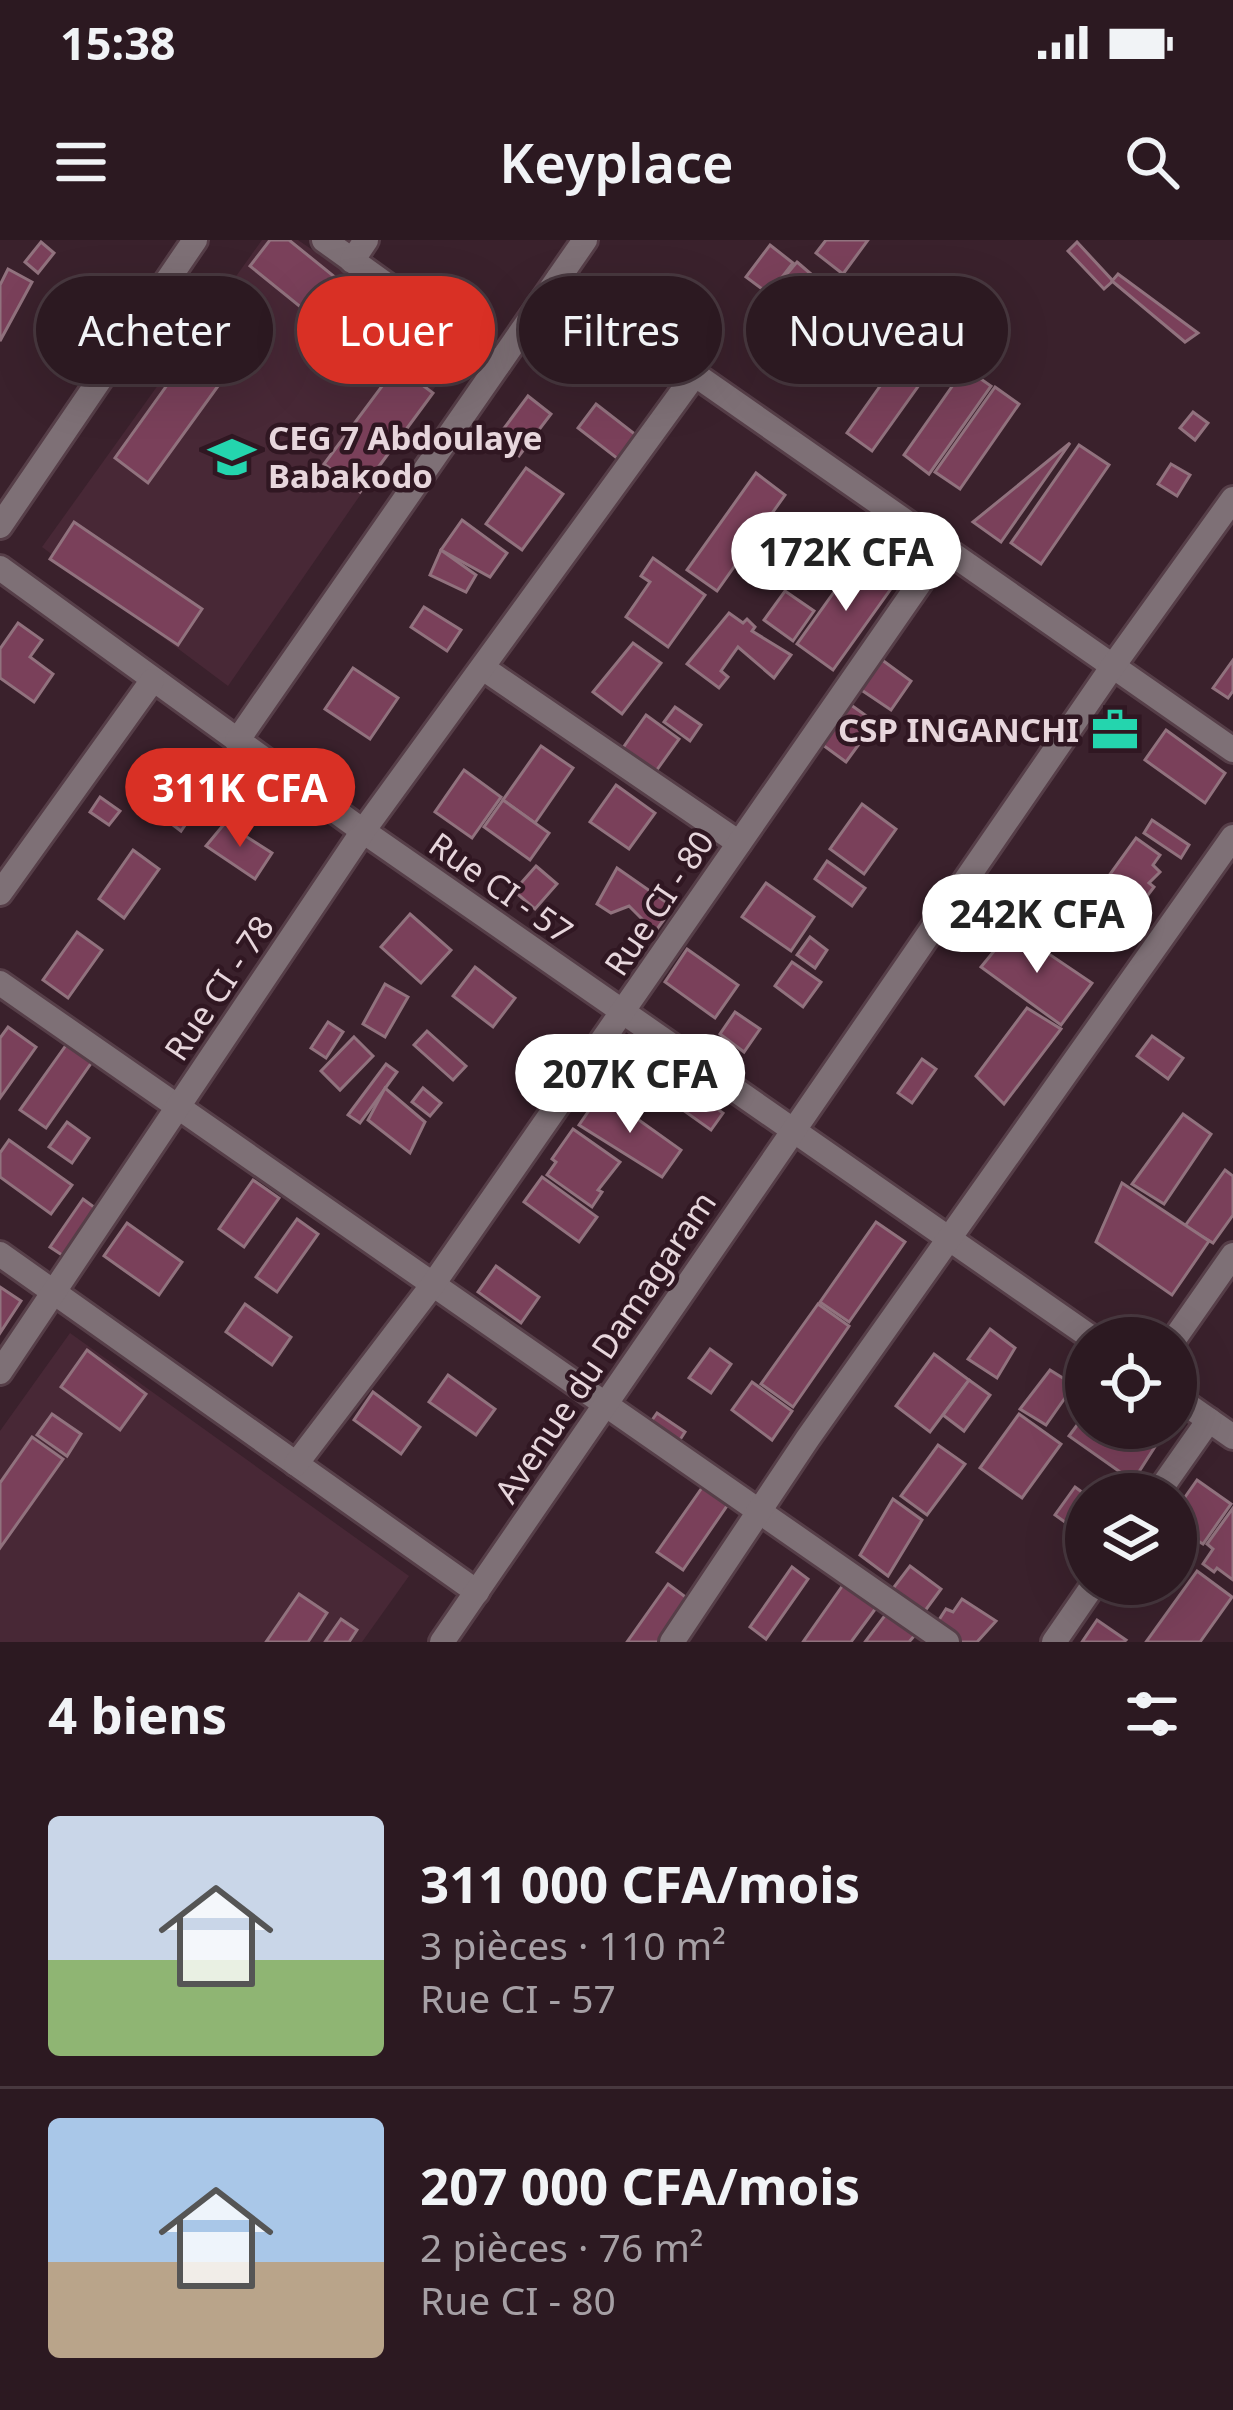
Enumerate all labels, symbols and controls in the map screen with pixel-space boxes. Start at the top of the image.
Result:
text: 15:38 [60,12,176,73]
text: Keyplace [499,125,734,199]
icon: menu [48,129,114,195]
icon: search [1119,129,1185,195]
chip: Acheter [36,276,273,384]
chip: Louer [297,276,495,384]
chip: Filtres [519,276,722,384]
chip: Nouveau [746,276,1008,384]
place label: CEG 7 Abdoulaye Babakodo [268,415,542,498]
school or university icon: CEG 7 Abdoulaye Babakodo [207,432,257,482]
pin: 172K CFA [722,512,970,614]
text: 172K CFA [758,524,934,577]
office icon: CSP INGANCHI [1090,705,1140,755]
place label: CSP INGANCHI [838,707,1079,752]
pin: 311K CFA [116,748,364,850]
text: 311K CFA [152,760,328,813]
street label: Rue CI - 80 [594,821,724,984]
street label: Rue CI - 57 [421,822,582,954]
pin: 242K CFA [913,874,1161,976]
text: 242K CFA [949,886,1125,939]
street label: Rue CI - 78 [154,906,284,1069]
pin: 207K CFA [506,1034,754,1136]
text: 207K CFA [542,1046,718,1099]
street label: Avenue du Damagaram [483,1182,726,1511]
map controls [1065,1317,1197,1605]
button: locate [1065,1317,1197,1449]
button: layers [1065,1473,1197,1605]
text: 4 biens [48,1679,227,1749]
icon: filters [1119,1681,1185,1747]
text: 311 000 CFA/mois [420,1848,860,1918]
icon: home [144,1864,288,2008]
text: 3 pièces · 110 m² [420,1918,726,1971]
text: Rue CI - 57 [420,1971,616,2024]
text: 207 000 CFA/mois [420,2150,860,2220]
icon: home [144,2166,288,2310]
text: 2 pièces · 76 m² [420,2220,704,2273]
text: Rue CI - 80 [420,2273,616,2326]

